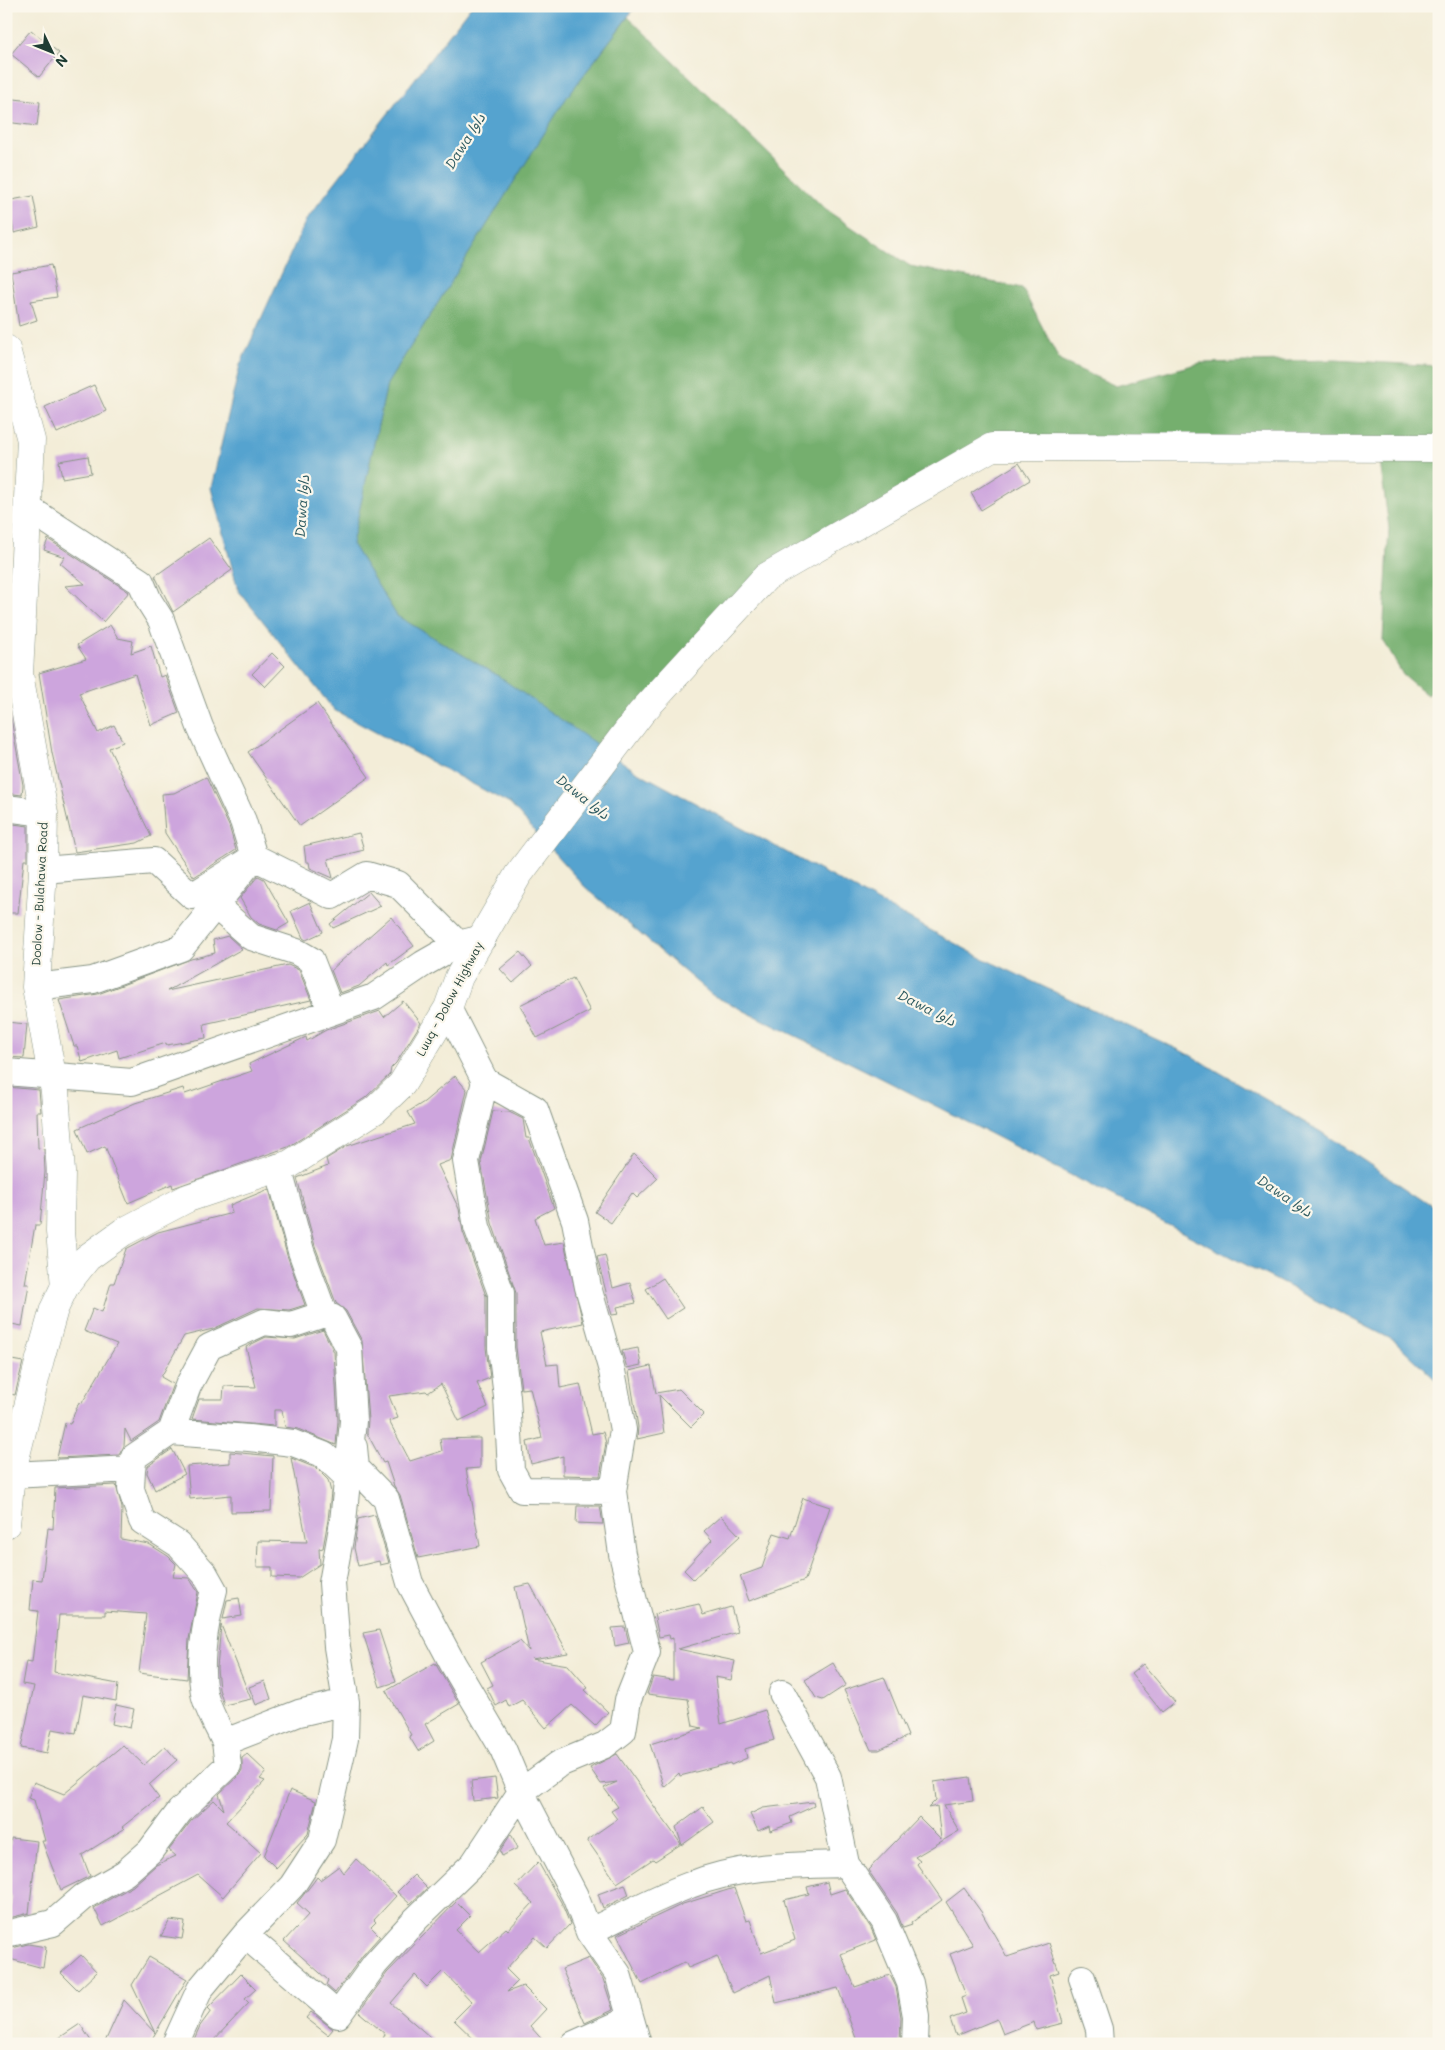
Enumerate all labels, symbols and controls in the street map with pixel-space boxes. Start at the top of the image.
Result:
north arrow [28,28,78,78]
text: N [51,51,72,72]
water label: Dawa داوا [440,109,489,172]
water label: Dawa داوا [290,474,313,538]
water label: Dawa داوا [553,770,614,823]
street label: Doolow - Bulahawa Road [27,821,51,966]
street label: Luuq - Dolow Highway [412,938,486,1059]
water label: Dawa داوا [895,985,960,1030]
water label: Dawa داوا [1254,1170,1317,1221]

